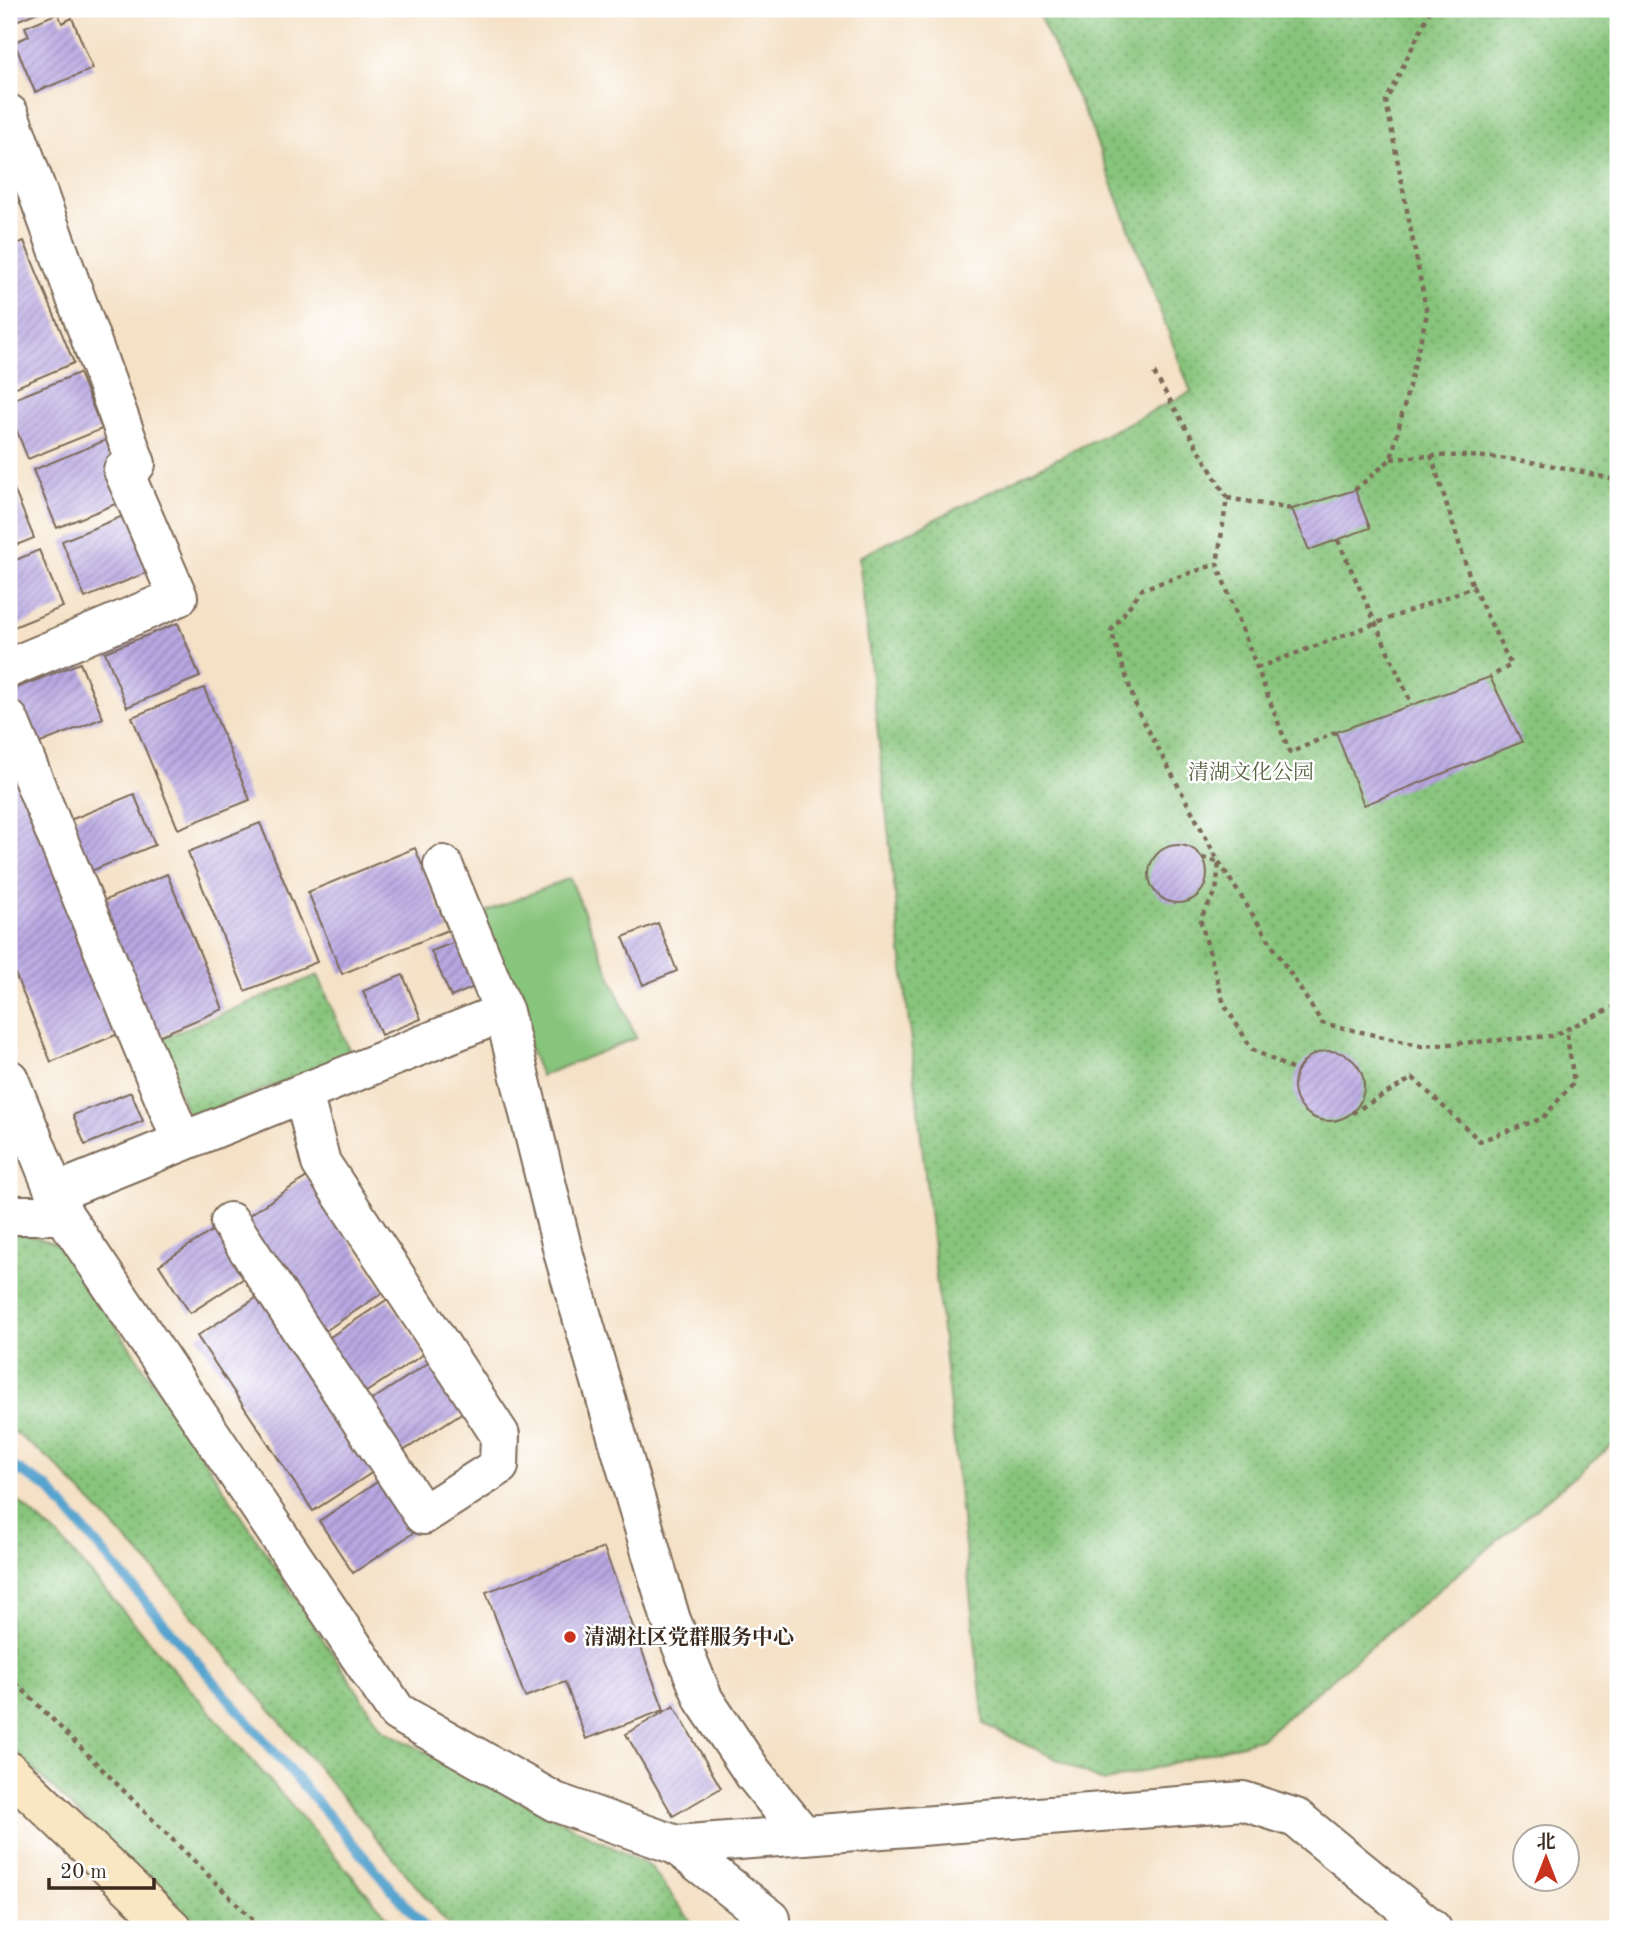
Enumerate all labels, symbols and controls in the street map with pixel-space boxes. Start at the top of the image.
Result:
park label: 清湖文化公园 [1188,761,1314,784]
place label: 清湖社区党群服务中心 [584,1625,794,1649]
marker: 清湖社区党群服务中心 [562,1629,578,1645]
north arrow [1512,1822,1582,1892]
text: 北 [1536,1832,1556,1853]
scale bar [49,1847,154,1891]
text: 20 m [60,1862,107,1883]

